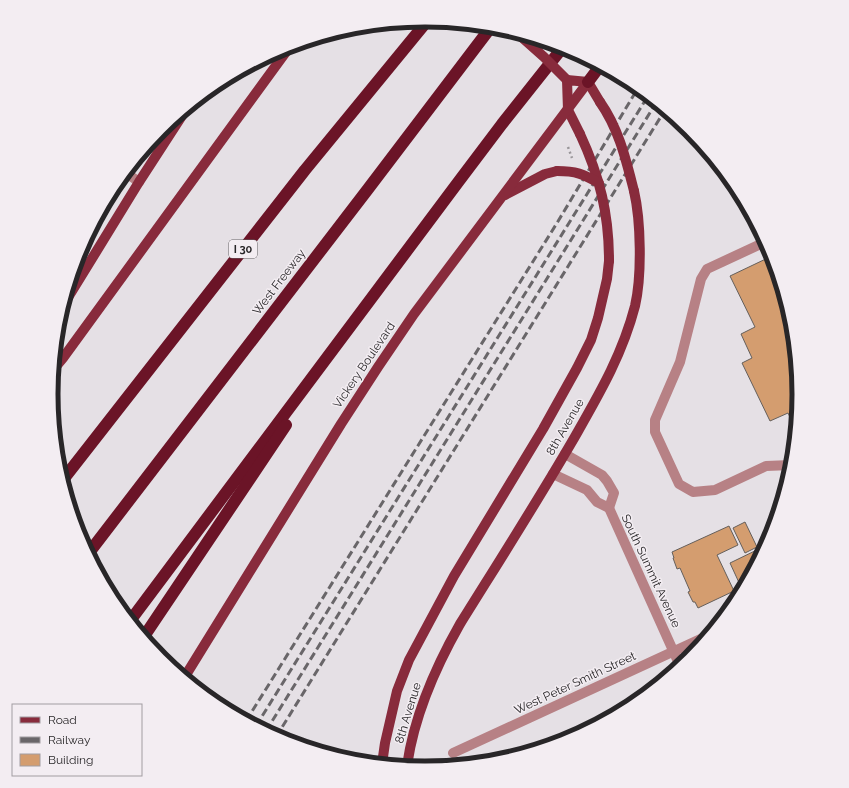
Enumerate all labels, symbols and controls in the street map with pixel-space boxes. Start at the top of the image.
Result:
road number: I 30 [229,240,257,258]
street label: West Freeway [250,246,309,318]
street label: Vickery Boulevard [330,319,398,411]
street label: 8th Avenue [543,396,587,458]
street label: South Summit Avenue [619,512,683,630]
street label: West Peter Smith Street [512,649,638,717]
street label: 8th Avenue [392,681,424,745]
legend [12,704,142,776]
text: Road [48,713,77,727]
text: Railway [48,733,91,747]
text: Building [48,753,94,767]

